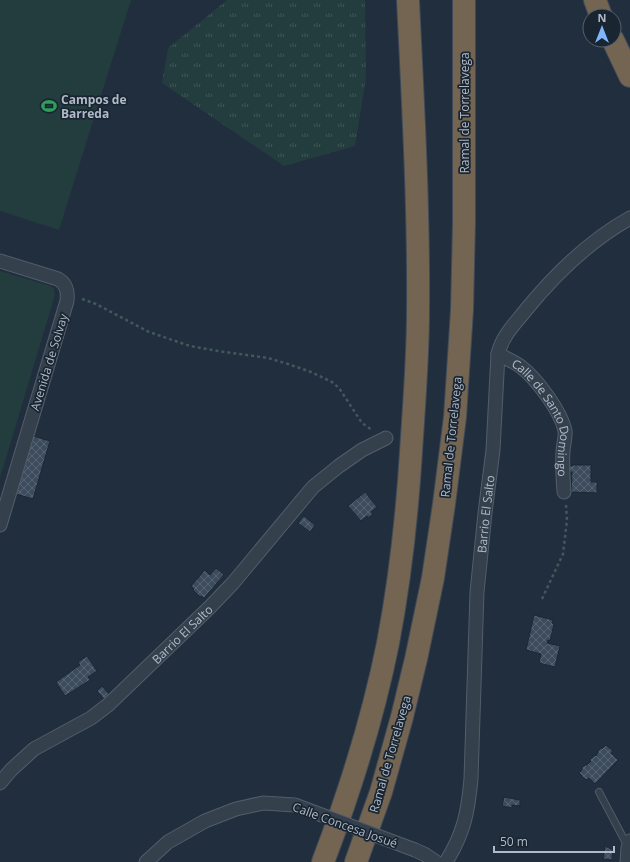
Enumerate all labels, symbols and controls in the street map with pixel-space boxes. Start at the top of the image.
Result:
north arrow [582,8,622,48]
text: N [598,10,606,25]
street label: Ramal de Torrelavega [456,52,473,174]
place label: Campos de Barreda [61,91,126,122]
sports icon: Campos de Barreda [40,97,58,115]
street label: Avenida de Solvay [26,311,72,413]
street label: Calle de Santo Domingo [509,354,574,477]
street label: Ramal de Torrelavega [436,376,466,498]
street label: Barrio El Salto [472,474,498,554]
street label: Barrio El Salto [148,601,216,667]
street label: Ramal de Torrelavega [365,693,415,815]
street label: Calle Concesa Josué [290,798,400,852]
scale bar [494,828,614,854]
text: 50 m [500,833,528,850]

